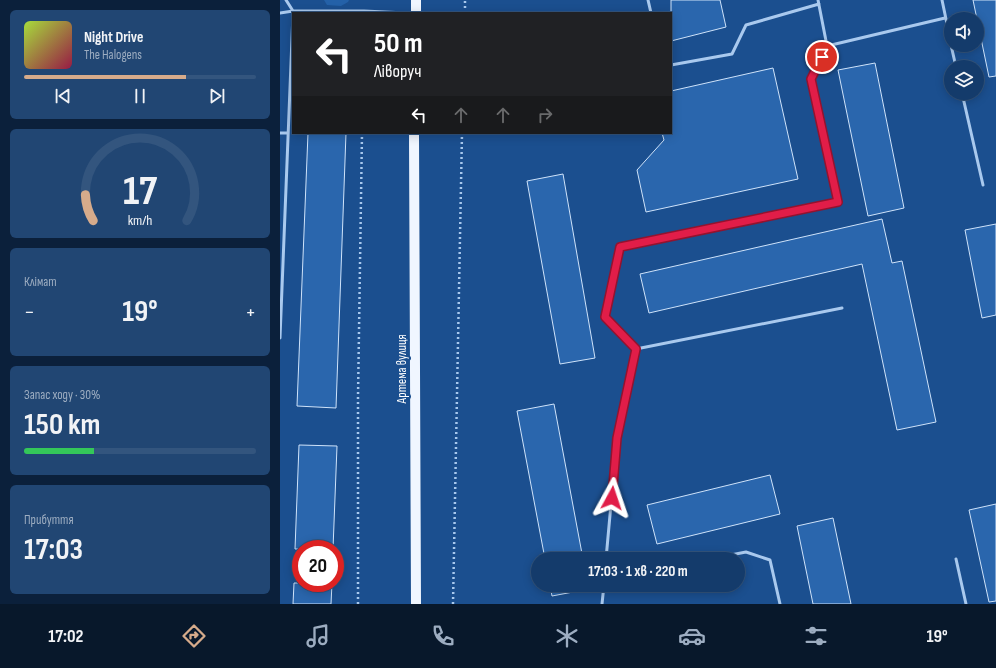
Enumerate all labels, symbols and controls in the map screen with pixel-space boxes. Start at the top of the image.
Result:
map controls [944,12,984,100]
button: sound [944,12,984,52]
text: 50 m [374,27,423,60]
text: Night Drive [84,28,143,47]
icon: left [308,28,360,80]
pin [805,40,839,74]
icon: arrive [811,46,833,68]
text: The Halogens [84,47,142,63]
button: layers [944,60,984,100]
text: Ліворуч [374,61,421,82]
icon: previous [52,85,74,107]
icon: pause [129,85,151,107]
icon: next [206,85,228,107]
icon: left [408,104,430,126]
icon: ahead [450,104,472,126]
icon: ahead [492,104,514,126]
icon: right [534,104,556,126]
text: 17 [123,167,158,216]
text: km/h [128,212,152,229]
text: Клімат [24,274,57,290]
text: 19° [122,294,158,330]
text: − [24,299,35,326]
text: + [245,299,256,326]
street label: Артема вулиця [394,334,410,405]
text: Запас ходу · 30% [24,387,100,403]
text: 150 km [24,407,101,443]
position arrow [591,477,633,519]
text: Прибуття [24,512,74,528]
text: 17:03 [24,532,83,568]
speed limit sign: 20 [292,540,344,592]
text: 17:03 · 1 хв · 220 m [588,562,688,581]
icon: directions [180,622,208,650]
icon: music [304,622,332,650]
icon: phone [429,622,457,650]
icon: climate [553,622,581,650]
icon: car [678,622,706,650]
icon: filters [802,622,830,650]
text: 17:02 [48,626,83,647]
text: 19° [926,626,948,647]

